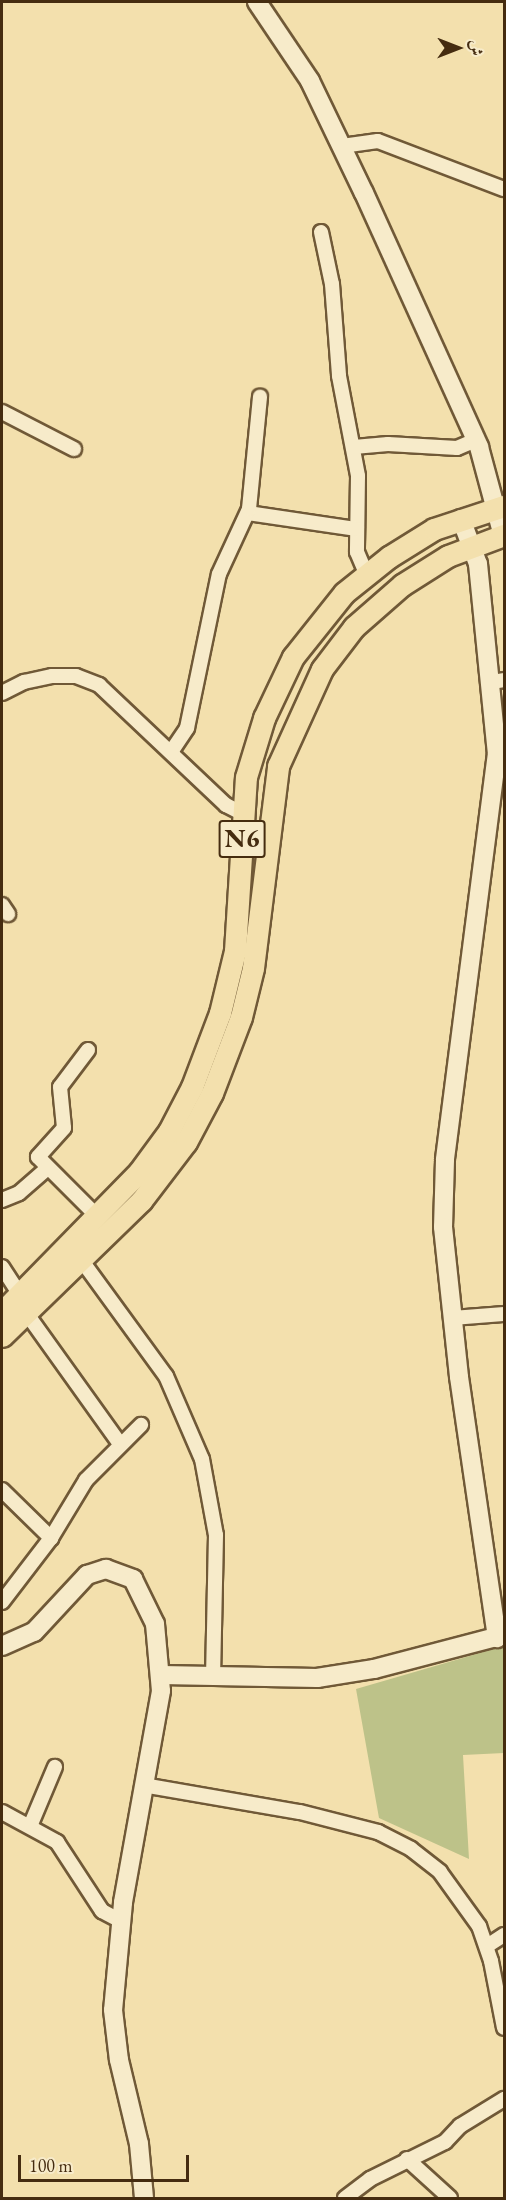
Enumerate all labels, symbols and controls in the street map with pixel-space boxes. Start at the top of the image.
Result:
north arrow [428,18,488,78]
text: ش [466,40,487,56]
road number: N6 [218,816,266,862]
scale bar [21,2143,192,2181]
text: 100 m [29,2154,73,2177]

